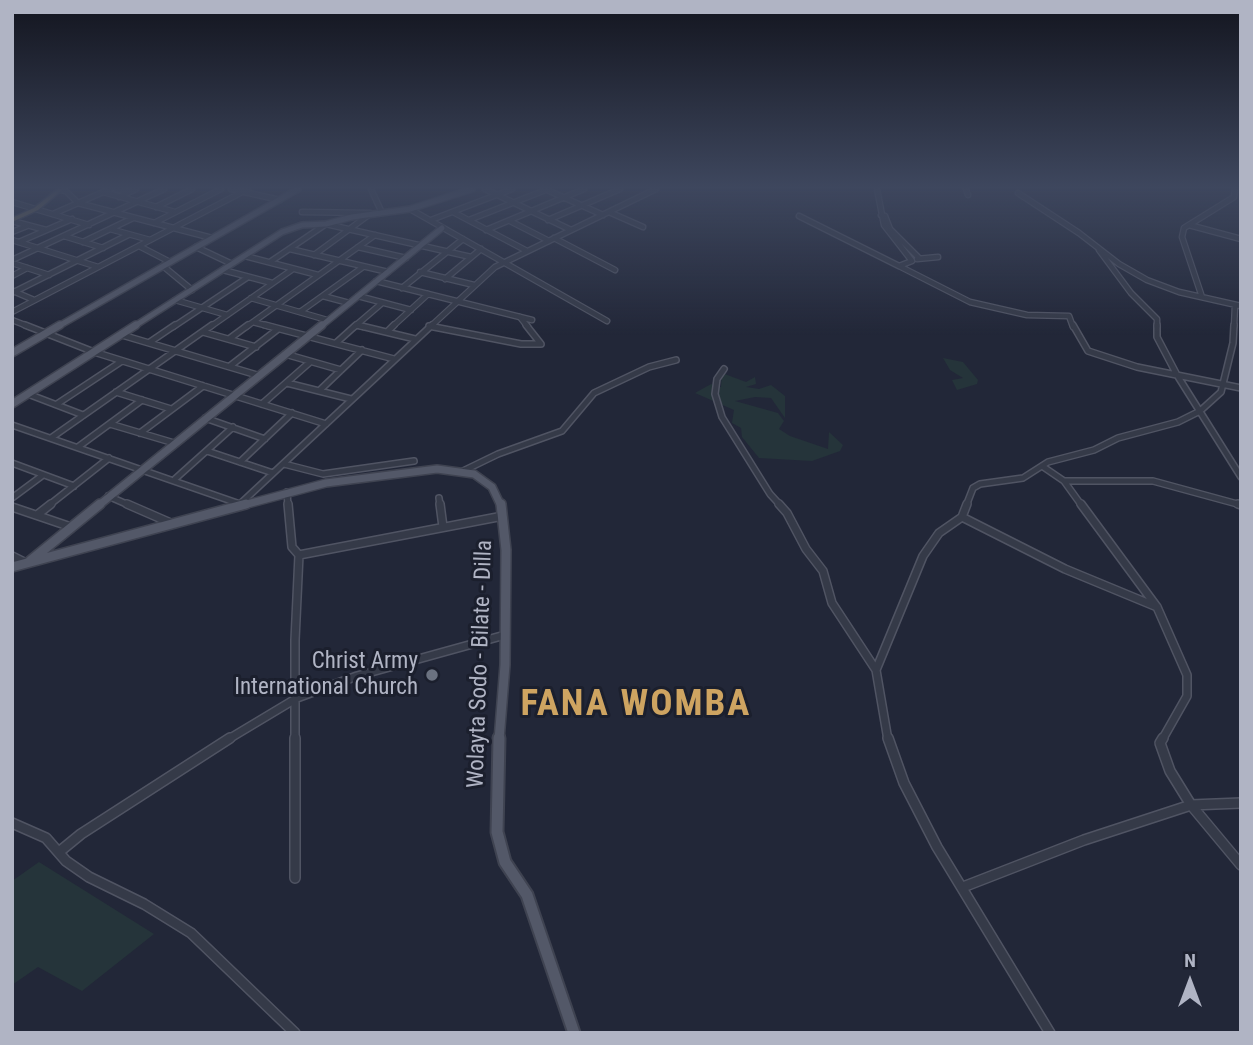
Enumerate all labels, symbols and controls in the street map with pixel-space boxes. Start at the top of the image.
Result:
street label: Wolayta Sodo - Bilate - Dilla [463,540,499,788]
place label: Christ Army International Church [234,648,418,702]
marker: Christ Army International Church [424,667,440,683]
district label: FANA WOMBA [522,684,750,728]
north arrow [1155,947,1225,1017]
text: N [1184,949,1196,972]

